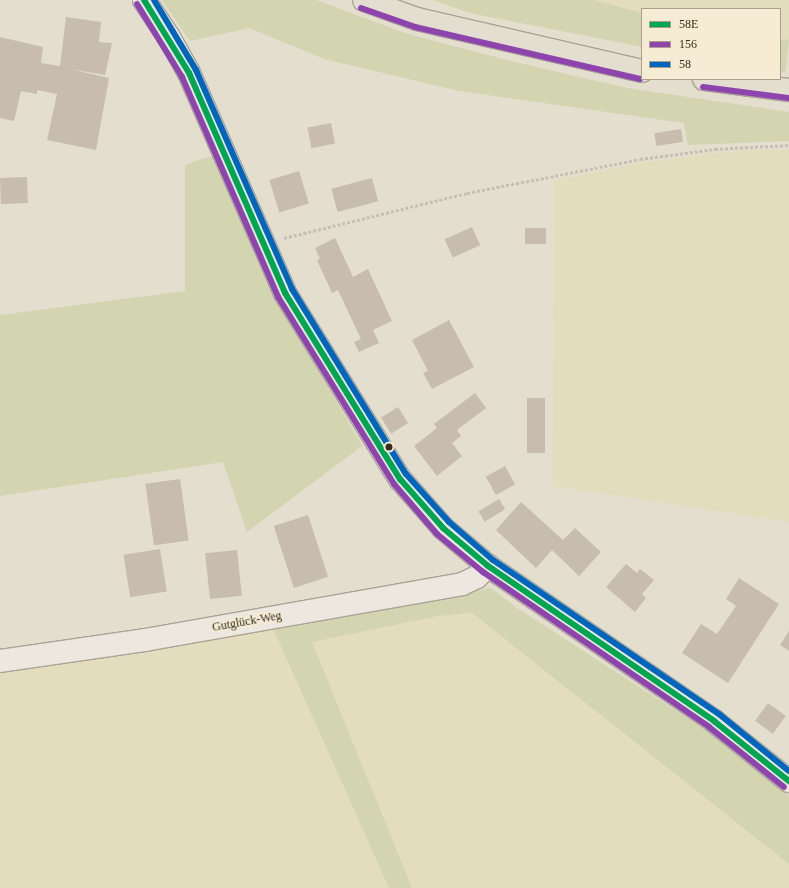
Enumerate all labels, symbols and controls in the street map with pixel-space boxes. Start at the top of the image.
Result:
legend [641,8,781,80]
text: 58E [679,17,698,31]
text: 156 [679,37,697,51]
text: 58 [679,57,691,71]
unlabelled marker [384,442,394,452]
street label: Gutglück-Weg [211,609,283,635]

